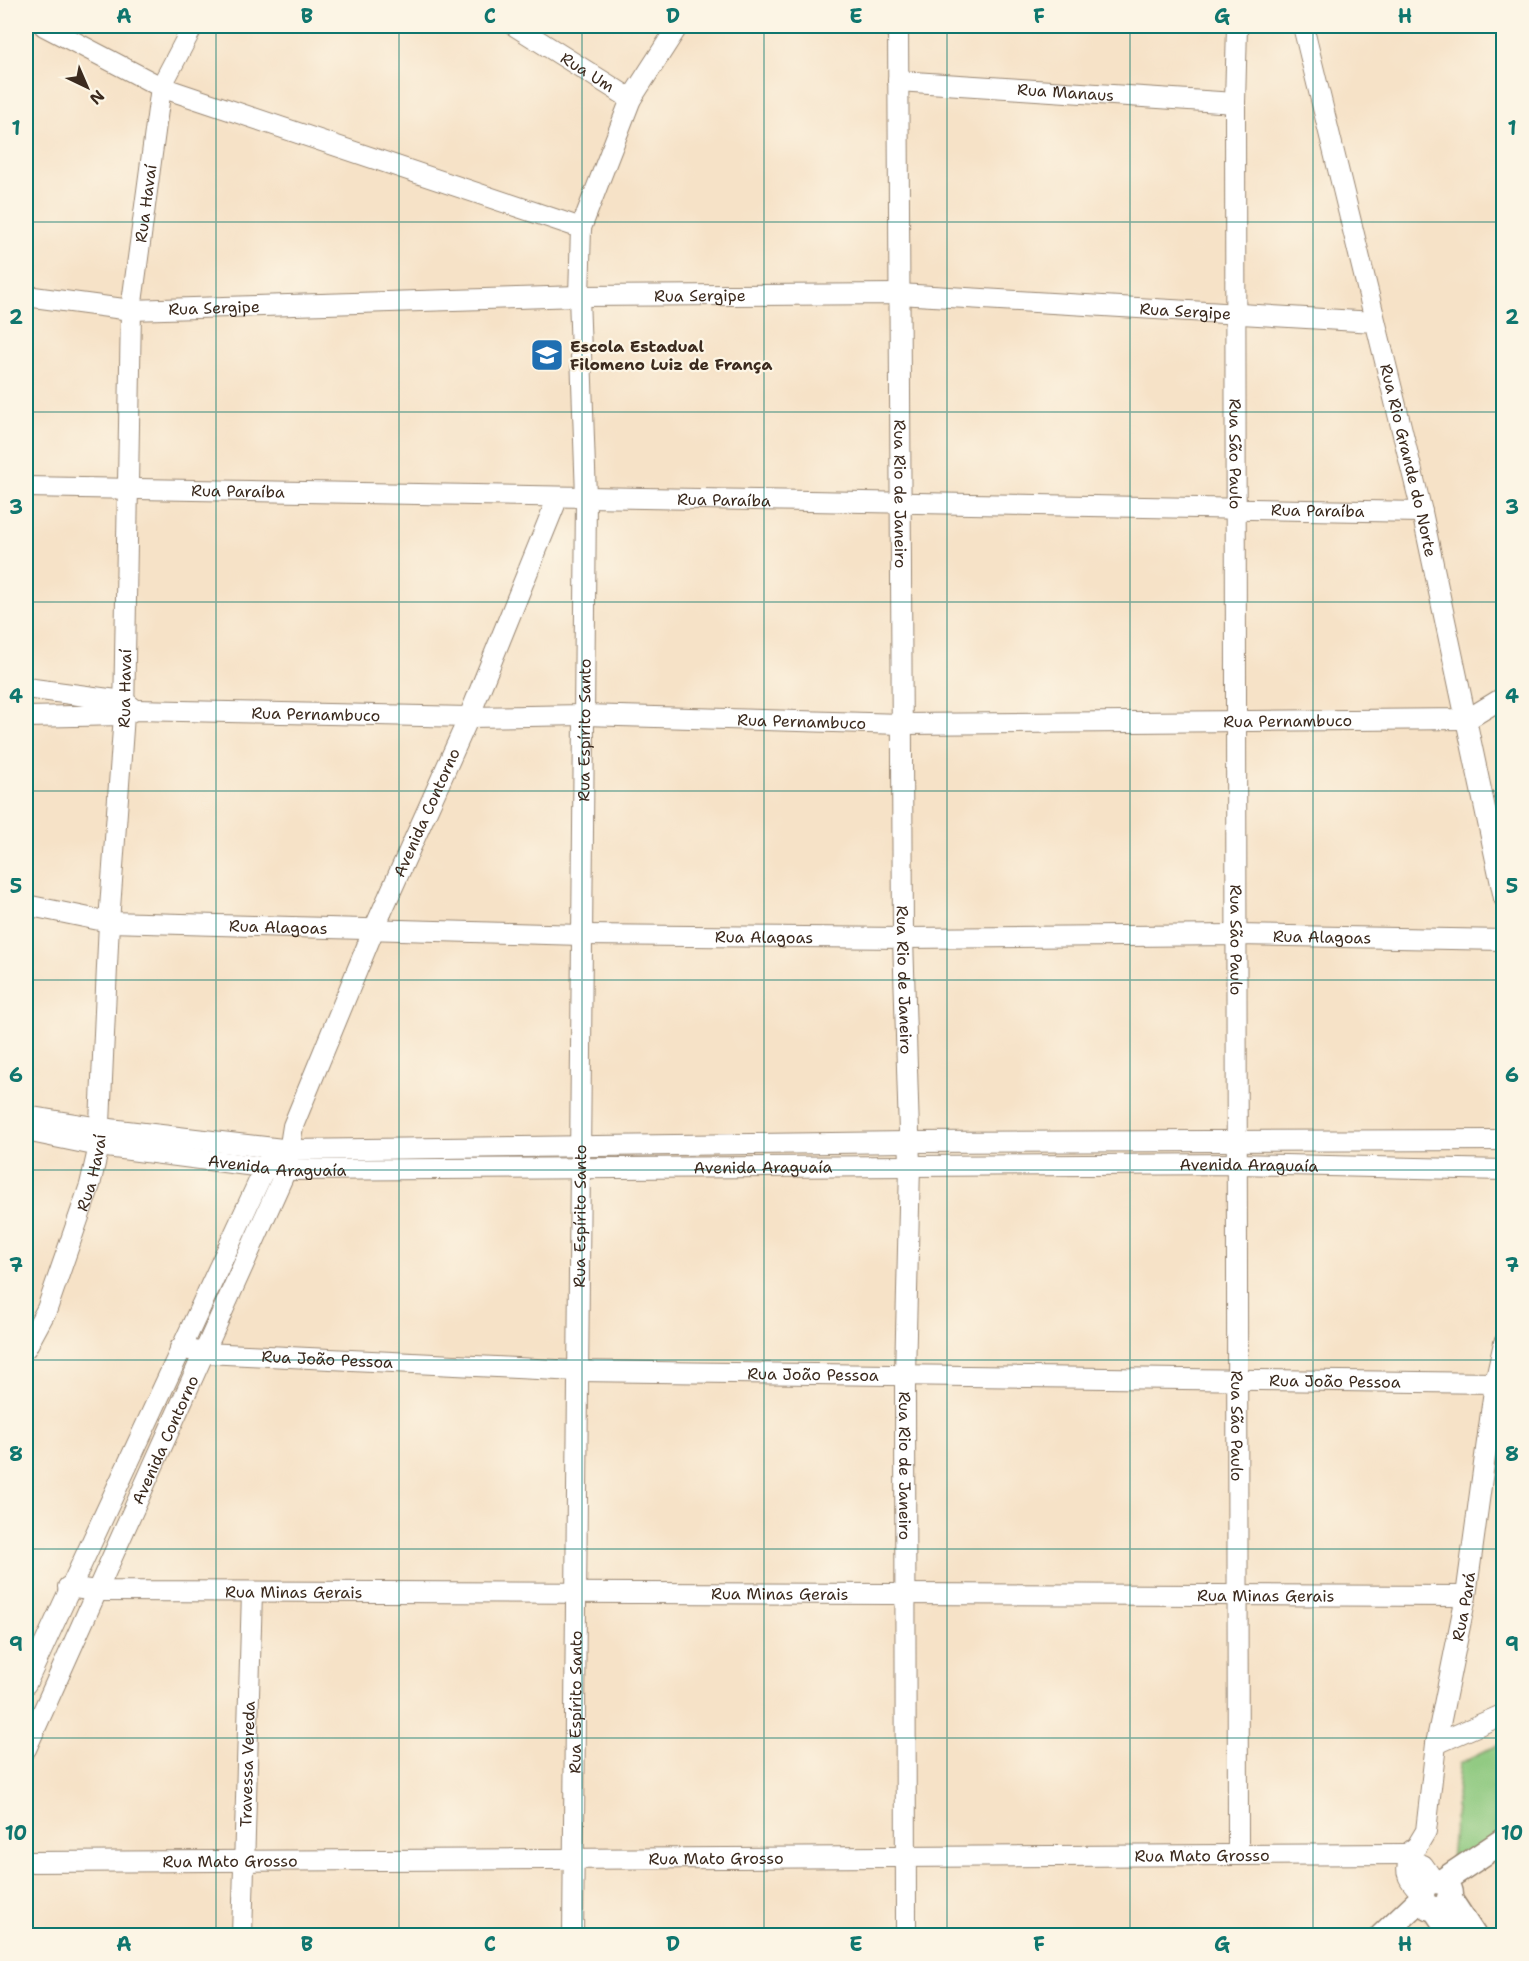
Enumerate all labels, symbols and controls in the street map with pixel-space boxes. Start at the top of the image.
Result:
text: A [116,3,132,29]
text: B [301,3,313,29]
text: C [484,3,496,29]
text: D [666,3,680,29]
text: E [849,3,863,29]
text: F [1033,3,1045,29]
text: G [1214,3,1230,29]
text: H [1398,3,1412,29]
street label: Rua Um [557,47,619,97]
north arrow [57,57,117,117]
street label: Rua Manaus [1017,78,1115,106]
text: N [85,85,109,109]
text: 1 [11,115,21,141]
text: 1 [1507,115,1517,141]
street label: Rua Havaí [130,162,161,244]
street label: Rua Sergipe [654,284,746,306]
street label: Rua Sergipe [168,295,260,319]
street label: Rua Sergipe [1139,298,1232,324]
text: 2 [9,304,23,330]
text: 2 [1505,304,1519,330]
place label: Escola Estadual Filomeno Luiz de França [570,336,772,375]
school or university icon: Escola Estadual Filomeno Luiz de França [529,337,565,373]
street label: Rua Rio Grande do Norte [1376,362,1442,559]
street label: Rua São Paulo [1225,398,1246,509]
street label: Rua Rio de Janeiro [890,420,911,568]
street label: Rua Paraíba [191,479,285,502]
street label: Rua Paraíba [677,488,771,511]
text: 3 [9,494,23,520]
text: 3 [1505,494,1519,520]
street label: Rua Paraíba [1271,499,1365,521]
street label: Rua Havaí [113,648,136,728]
street label: Rua Espírito Santo [573,658,595,802]
text: 4 [9,683,23,709]
text: 4 [1505,683,1519,709]
street label: Rua Pernambuco [251,702,381,726]
street label: Rua Pernambuco [737,709,867,733]
street label: Rua Pernambuco [1223,710,1352,732]
street label: Avenida Contorno [388,745,464,880]
text: 5 [10,873,22,899]
text: 5 [1506,873,1518,899]
street label: Rua São Paulo [1226,884,1247,995]
street label: Rua Rio de Janeiro [892,906,917,1055]
street label: Rua Alagoas [229,915,328,939]
street label: Rua Alagoas [1273,925,1372,948]
street label: Rua Alagoas [715,926,814,948]
text: 6 [9,1062,23,1088]
text: 6 [1505,1062,1519,1088]
street label: Rua Havaí [71,1133,110,1214]
street label: Rua Espírito Santo [568,1144,591,1288]
street label: Avenida Araguaía [207,1150,346,1181]
street label: Avenida Araguaía [1179,1153,1319,1176]
street label: Avenida Araguaía [693,1156,832,1178]
text: 7 [9,1252,23,1278]
text: 7 [1505,1252,1519,1278]
street label: Rua João Pessoa [261,1345,394,1373]
street label: Rua João Pessoa [747,1363,879,1385]
street label: Rua São Paulo [1227,1370,1248,1481]
street label: Rua João Pessoa [1269,1370,1401,1392]
street label: Avenida Contorno [127,1372,203,1508]
street label: Rua Rio de Janeiro [895,1391,916,1540]
text: 8 [9,1441,23,1467]
text: 8 [1505,1441,1519,1467]
street label: Rua Pará [1447,1571,1480,1643]
street label: Rua Minas Gerais [225,1581,363,1602]
street label: Rua Minas Gerais [711,1583,849,1604]
street label: Rua Minas Gerais [1197,1585,1335,1606]
street label: Rua Espírito Santo [564,1630,586,1774]
text: 9 [9,1631,23,1657]
text: 9 [1505,1631,1519,1657]
street label: Travessa Vereda [235,1701,259,1827]
text: 10 [5,1820,27,1846]
text: 10 [1501,1820,1523,1846]
street label: Rua Mato Grosso [1134,1844,1270,1866]
street label: Rua Mato Grosso [648,1847,784,1869]
street label: Rua Mato Grosso [162,1850,298,1872]
text: A [116,1931,132,1957]
text: B [301,1931,313,1957]
text: C [484,1931,496,1957]
text: D [666,1931,680,1957]
text: E [849,1931,863,1957]
text: F [1033,1931,1045,1957]
text: G [1214,1931,1230,1957]
text: H [1398,1931,1412,1957]

